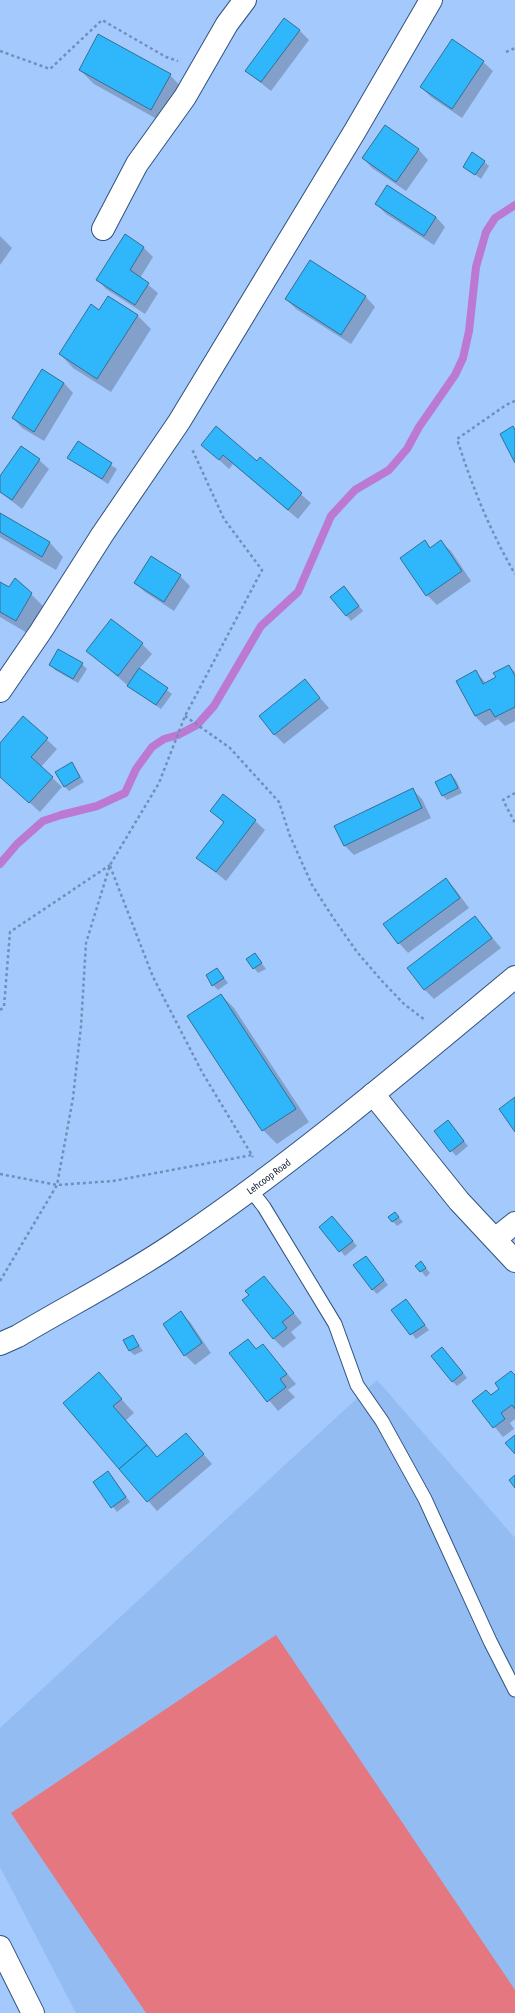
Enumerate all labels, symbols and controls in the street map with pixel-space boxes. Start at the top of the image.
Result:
street label: Lehcoop Road [245,1157,293,1197]

